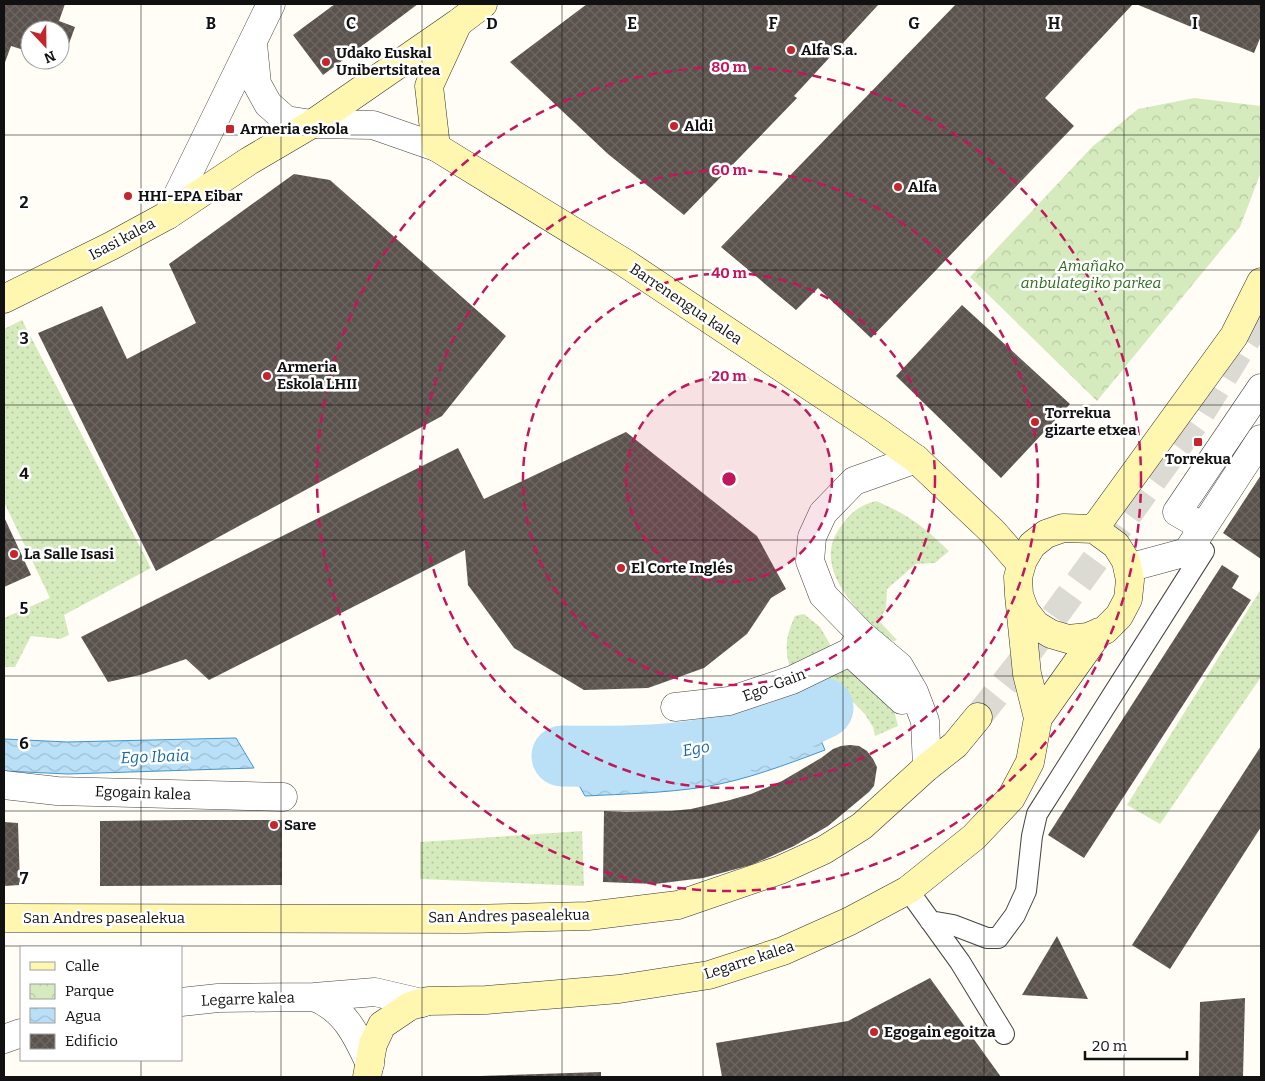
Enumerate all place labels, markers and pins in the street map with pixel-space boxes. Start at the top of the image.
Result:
place label: Alfa S.a. [801,41,857,59]
place label: Udako Euskal Unibertsitatea [336,44,441,79]
marker: Alfa S.a. [785,44,797,56]
marker: Udako Euskal Unibertsitatea [320,56,332,68]
place label: Aldi [684,117,713,135]
place label: Armeria eskola [240,120,349,138]
marker: Aldi [668,120,680,132]
marker: Armeria eskola [224,123,236,135]
place label: Alfa [908,178,938,196]
marker: Alfa [892,181,904,193]
place label: HHI-EPA Eibar [138,187,243,205]
marker: HHI-EPA Eibar [122,190,134,202]
place label: Armeria Eskola LHII [277,358,357,393]
marker: Armeria Eskola LHII [261,370,273,382]
place label: Torrekua gizarte etxea [1045,404,1137,439]
marker: Torrekua gizarte etxea [1029,416,1041,428]
marker: Torrekua [1192,436,1204,448]
place label: Torrekua [1165,450,1232,468]
centre of rings [720,470,738,488]
place label: La Salle Isasi [24,545,114,563]
marker: La Salle Isasi [8,548,20,560]
place label: El Corte Inglés [631,559,733,577]
marker: El Corte Inglés [615,562,627,574]
place label: Sare [284,816,316,834]
marker: Sare [268,819,280,831]
place label: Egogain egoitza [884,1023,996,1041]
marker: Egogain egoitza [868,1026,880,1038]

